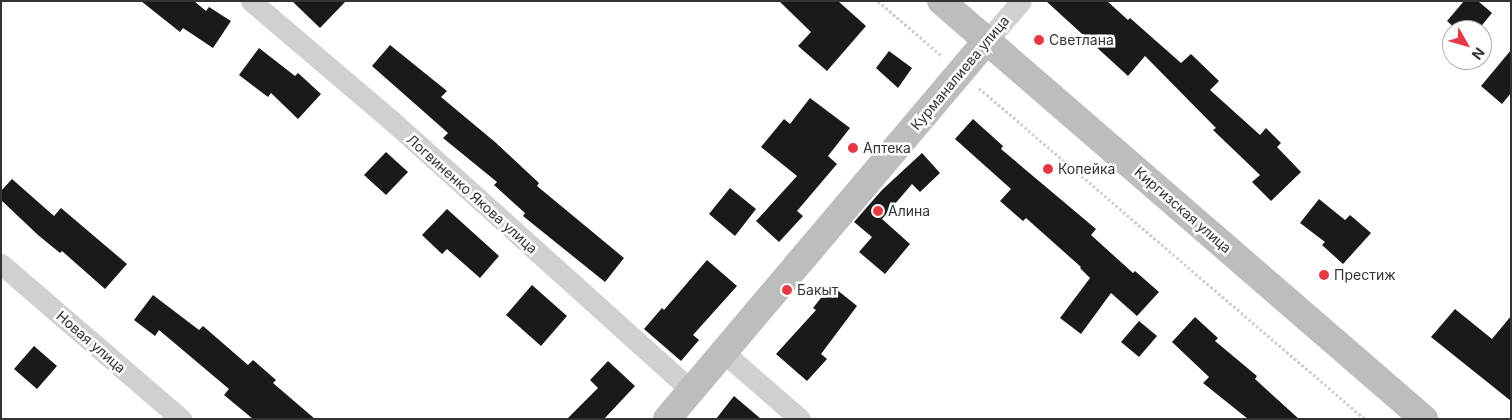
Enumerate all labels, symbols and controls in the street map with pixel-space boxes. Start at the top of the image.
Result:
street label: Курманалиева улица [907,12,1013,134]
north arrow [1442,20,1492,70]
place label: Светлана [1049,32,1114,48]
marker: Светлана [1033,34,1045,46]
text: N [1468,44,1488,63]
street label: Логвиненко Якова улица [403,131,541,257]
place label: Аптека [863,140,911,156]
marker: Аптека [847,142,859,154]
place label: Копейка [1058,161,1115,177]
marker: Копейка [1042,163,1054,175]
street label: Киргизская улица [1131,163,1235,257]
place label: Алина [888,203,930,219]
marker: Алина [872,205,884,217]
place label: Престиж [1334,267,1395,283]
marker: Престиж [1318,269,1330,281]
place label: Бакыт [797,282,838,298]
marker: Бакыт [781,284,793,296]
street label: Новая улица [53,307,129,377]

